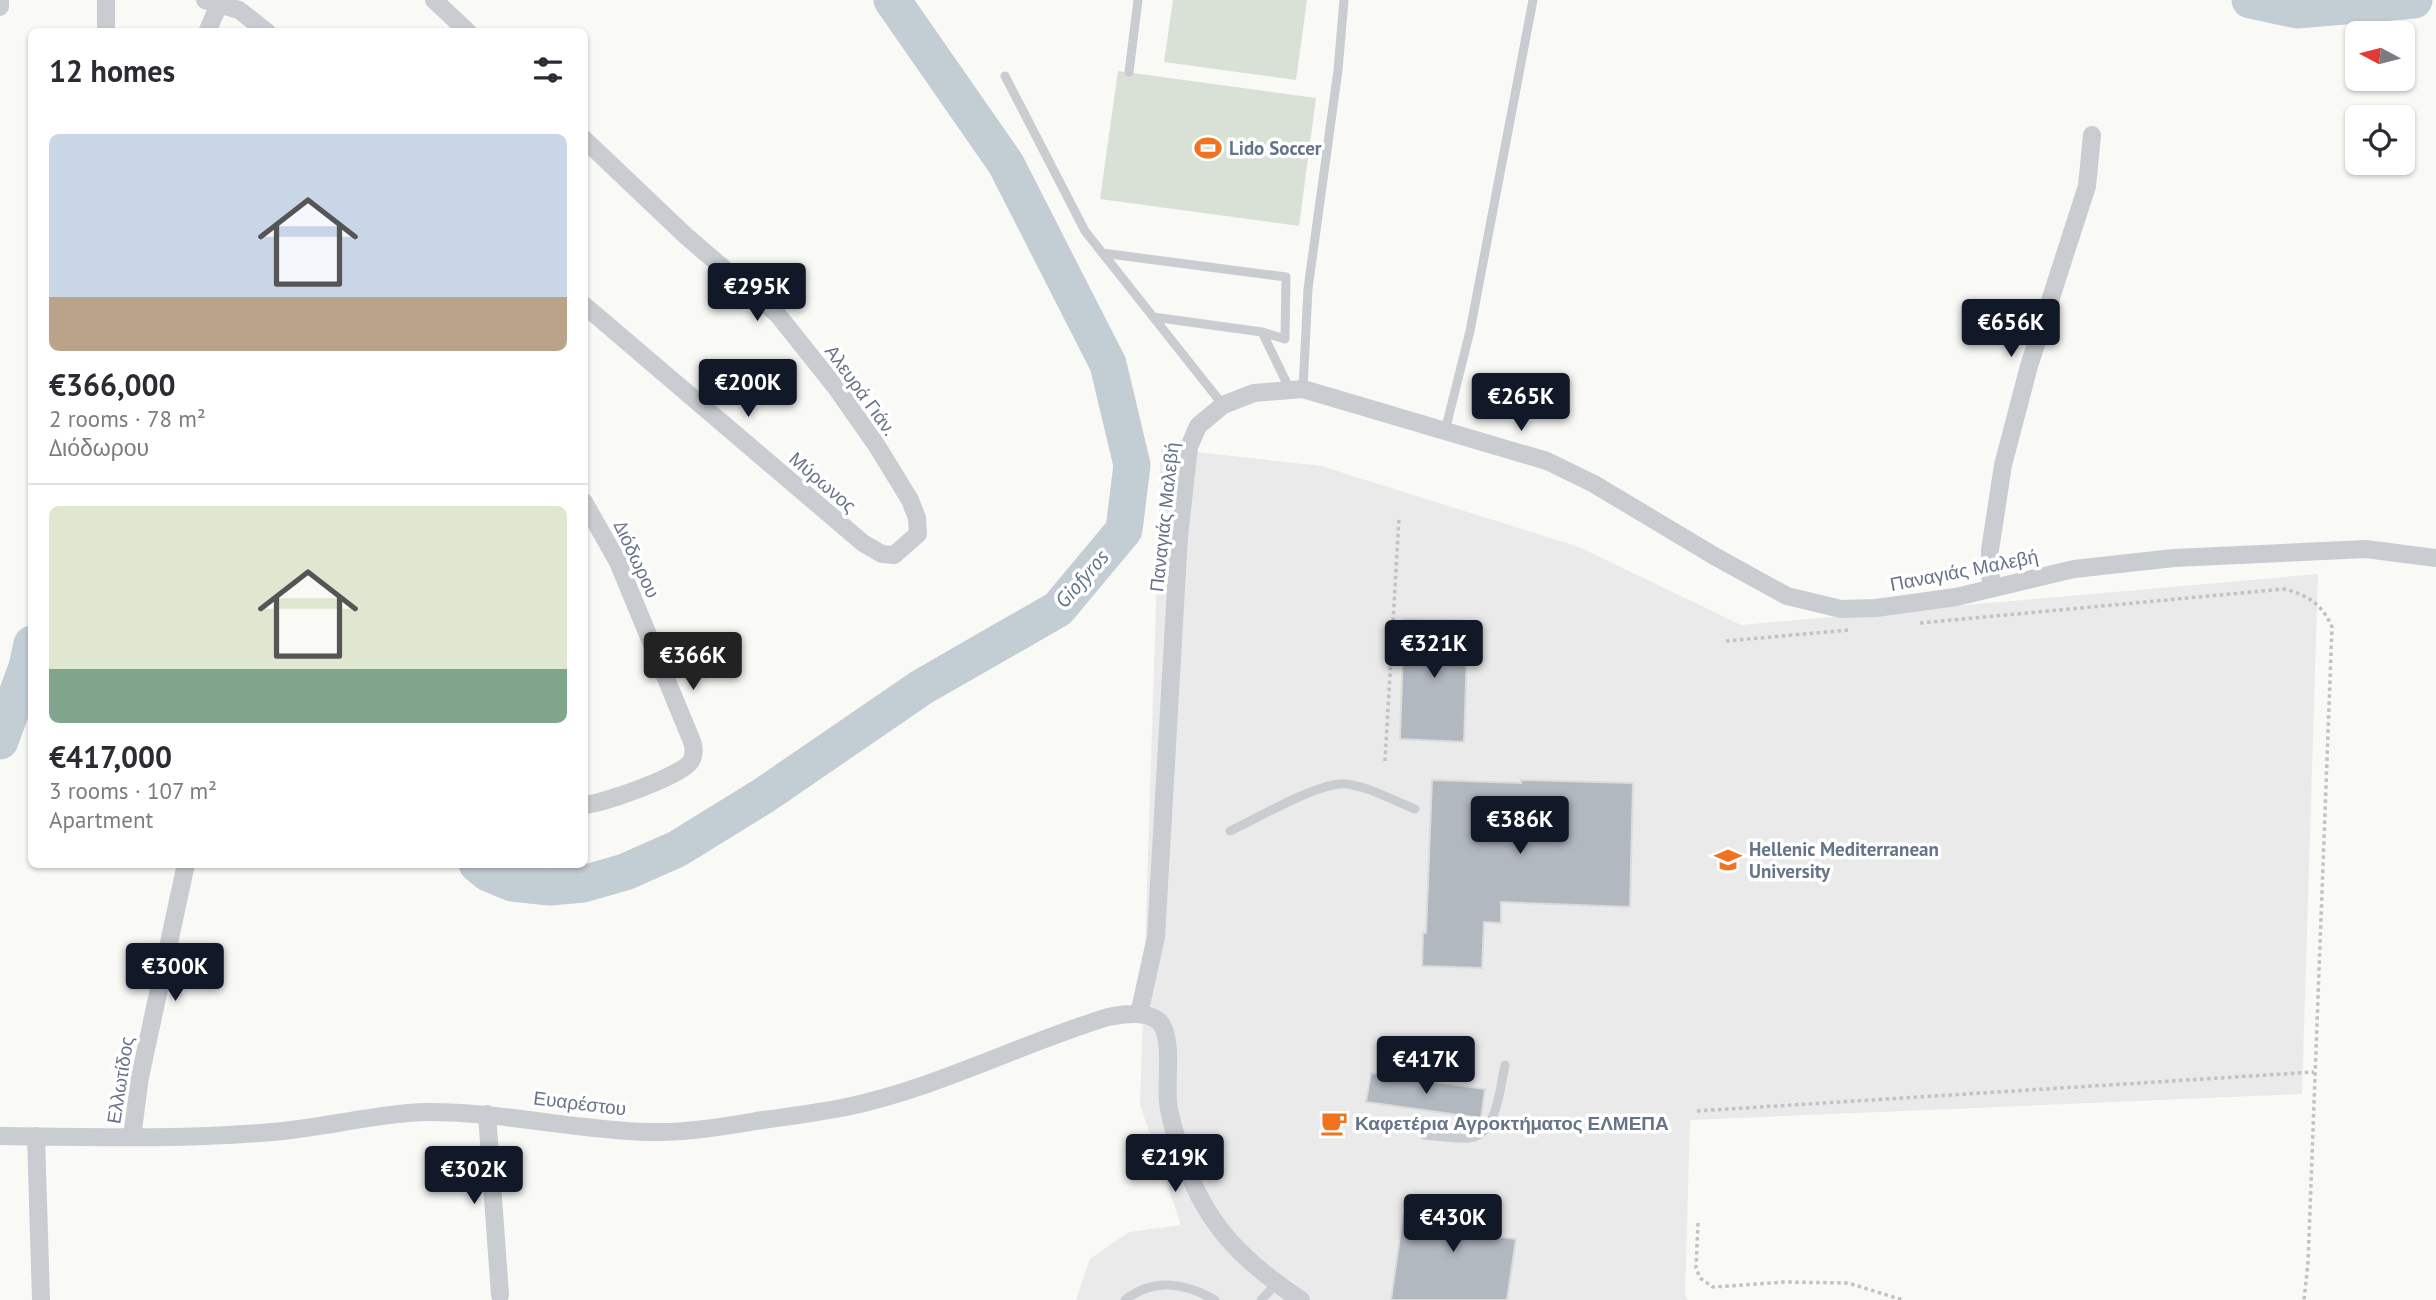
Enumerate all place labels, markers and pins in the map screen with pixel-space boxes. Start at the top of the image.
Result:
sports icon: Lido Soccer [1193,133,1223,163]
place label: Lido Soccer [1229,136,1322,160]
pin: €295K [708,264,806,323]
pin: €656K [1962,300,2060,359]
pin: €200K [699,360,797,419]
pin: €265K [1472,374,1570,433]
pin: €321K [1385,620,1483,680]
pin: €366K [644,632,742,692]
pin: €386K [1471,796,1569,856]
place label: Hellenic Mediterranean University [1749,837,1939,883]
school or university icon: Hellenic Mediterranean University [1713,845,1743,875]
pin: €300K [126,944,224,1003]
pin: €417K [1377,1036,1475,1096]
cafe icon: Καφετέρια Αγροκτήματος ΕΛΜΕΠΑ [1319,1108,1349,1138]
place label: Καφετέρια Αγροκτήματος ΕΛΜΕΠΑ [1355,1111,1669,1135]
pin: €219K [1126,1134,1224,1194]
pin: €302K [425,1146,523,1206]
pin: €430K [1404,1194,1502,1254]

